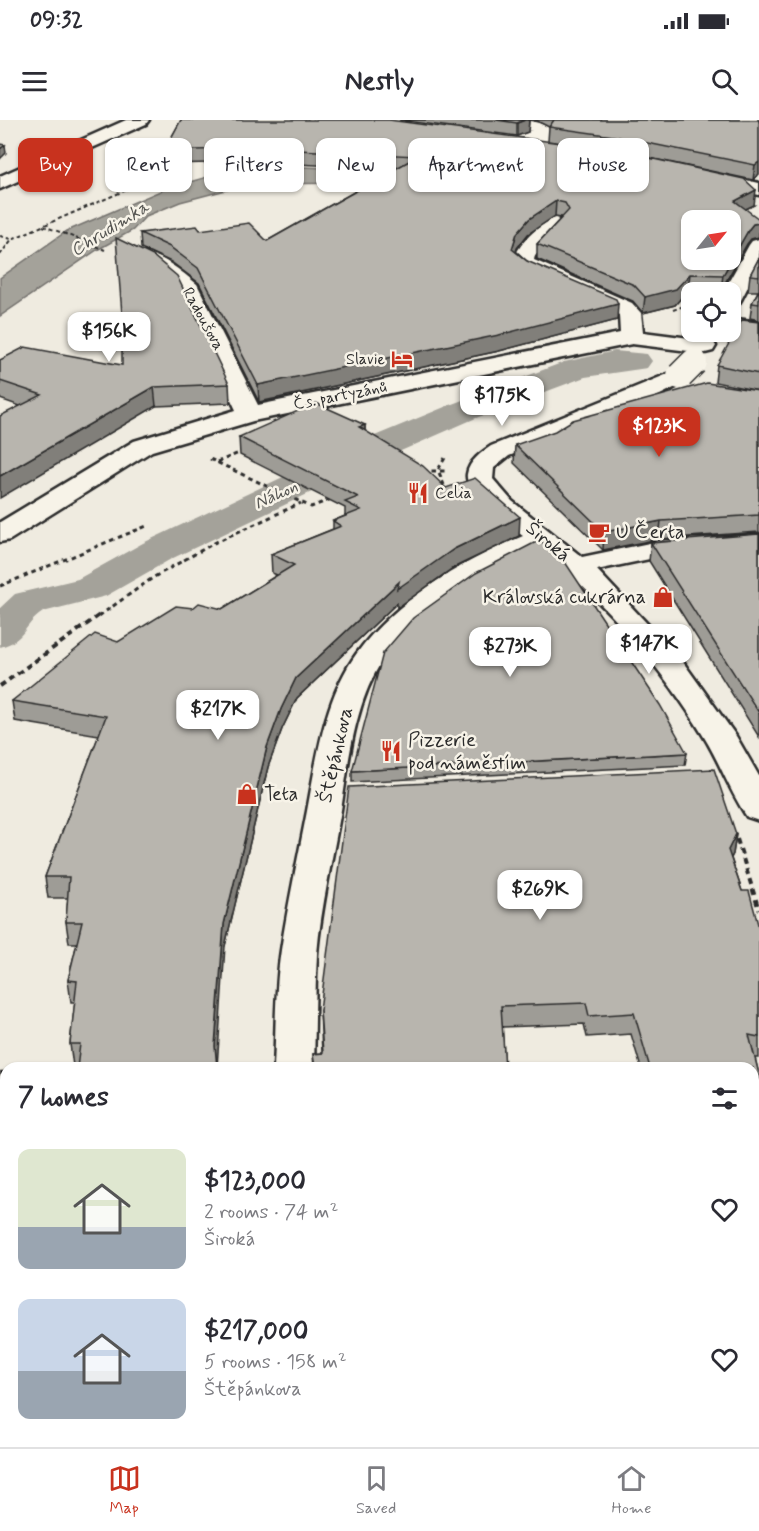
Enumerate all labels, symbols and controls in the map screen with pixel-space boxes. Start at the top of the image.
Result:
text: 09:32 [30,7,83,35]
text: Nestly [345,64,414,99]
icon: menu [18,65,51,98]
icon: search [708,65,741,98]
chip: Buy [18,138,93,192]
chip: Rent [105,138,192,192]
chip: Filters [204,138,304,192]
chip: New [316,138,396,192]
chip: Apartment [408,138,545,192]
chip: House [557,138,649,192]
water label: Chrudimka [66,195,155,263]
north arrow [681,210,741,270]
map controls [681,210,741,342]
button: locate [681,282,741,342]
street label: Radoušova [177,284,229,354]
pin: $156K [67,312,151,363]
text: $156K [82,318,136,345]
hotel icon: Slavie [390,347,414,371]
place label: Slavie [346,349,385,370]
pin: $175K [460,376,544,427]
street label: Čs. partyzánů [292,377,388,415]
text: $175K [474,382,530,409]
pin: $123K [617,407,701,458]
text: $123K [632,413,686,440]
water label: Náhon [250,475,302,515]
restaurant icon: Celia [406,481,430,505]
place label: Celia [435,483,472,504]
street label: Široká [520,515,576,569]
place label: U Čerta [616,519,685,546]
cafe icon: U Čerta [587,520,611,544]
place label: Královská cukrárna [483,584,646,611]
shop icon: Královská cukrárna [651,585,675,609]
pin: $147K [607,624,691,675]
pin: $273K [468,627,552,678]
text: $147K [620,630,678,657]
text: $273K [483,633,537,660]
pin: $217K [176,690,260,741]
text: $217K [190,696,246,723]
street label: Štěpánkova [312,704,360,806]
place label: Pizzerie pod náměstím [408,727,526,777]
restaurant icon: Pizzerie pod náměstím [379,739,403,763]
place label: Teta [264,781,298,808]
shop icon: Teta [235,782,259,806]
pin: $269K [498,870,582,921]
text: $269K [511,876,569,903]
text: 7 homes [18,1081,109,1115]
icon: filters [708,1082,741,1115]
text: $123,000 [204,1165,306,1199]
icon: home [66,1173,138,1245]
icon: heart [708,1193,741,1226]
text: 2 rooms · 74 m² [204,1199,338,1226]
text: Široká [204,1226,255,1253]
text: $217,000 [204,1315,308,1349]
icon: home [66,1323,138,1395]
icon: heart [708,1343,741,1376]
text: 5 rooms · 158 m² [204,1349,347,1376]
text: Štěpánkova [204,1376,302,1403]
tab: Map [108,1462,141,1519]
tab: Saved [356,1462,396,1519]
tab: Home [612,1462,651,1519]

